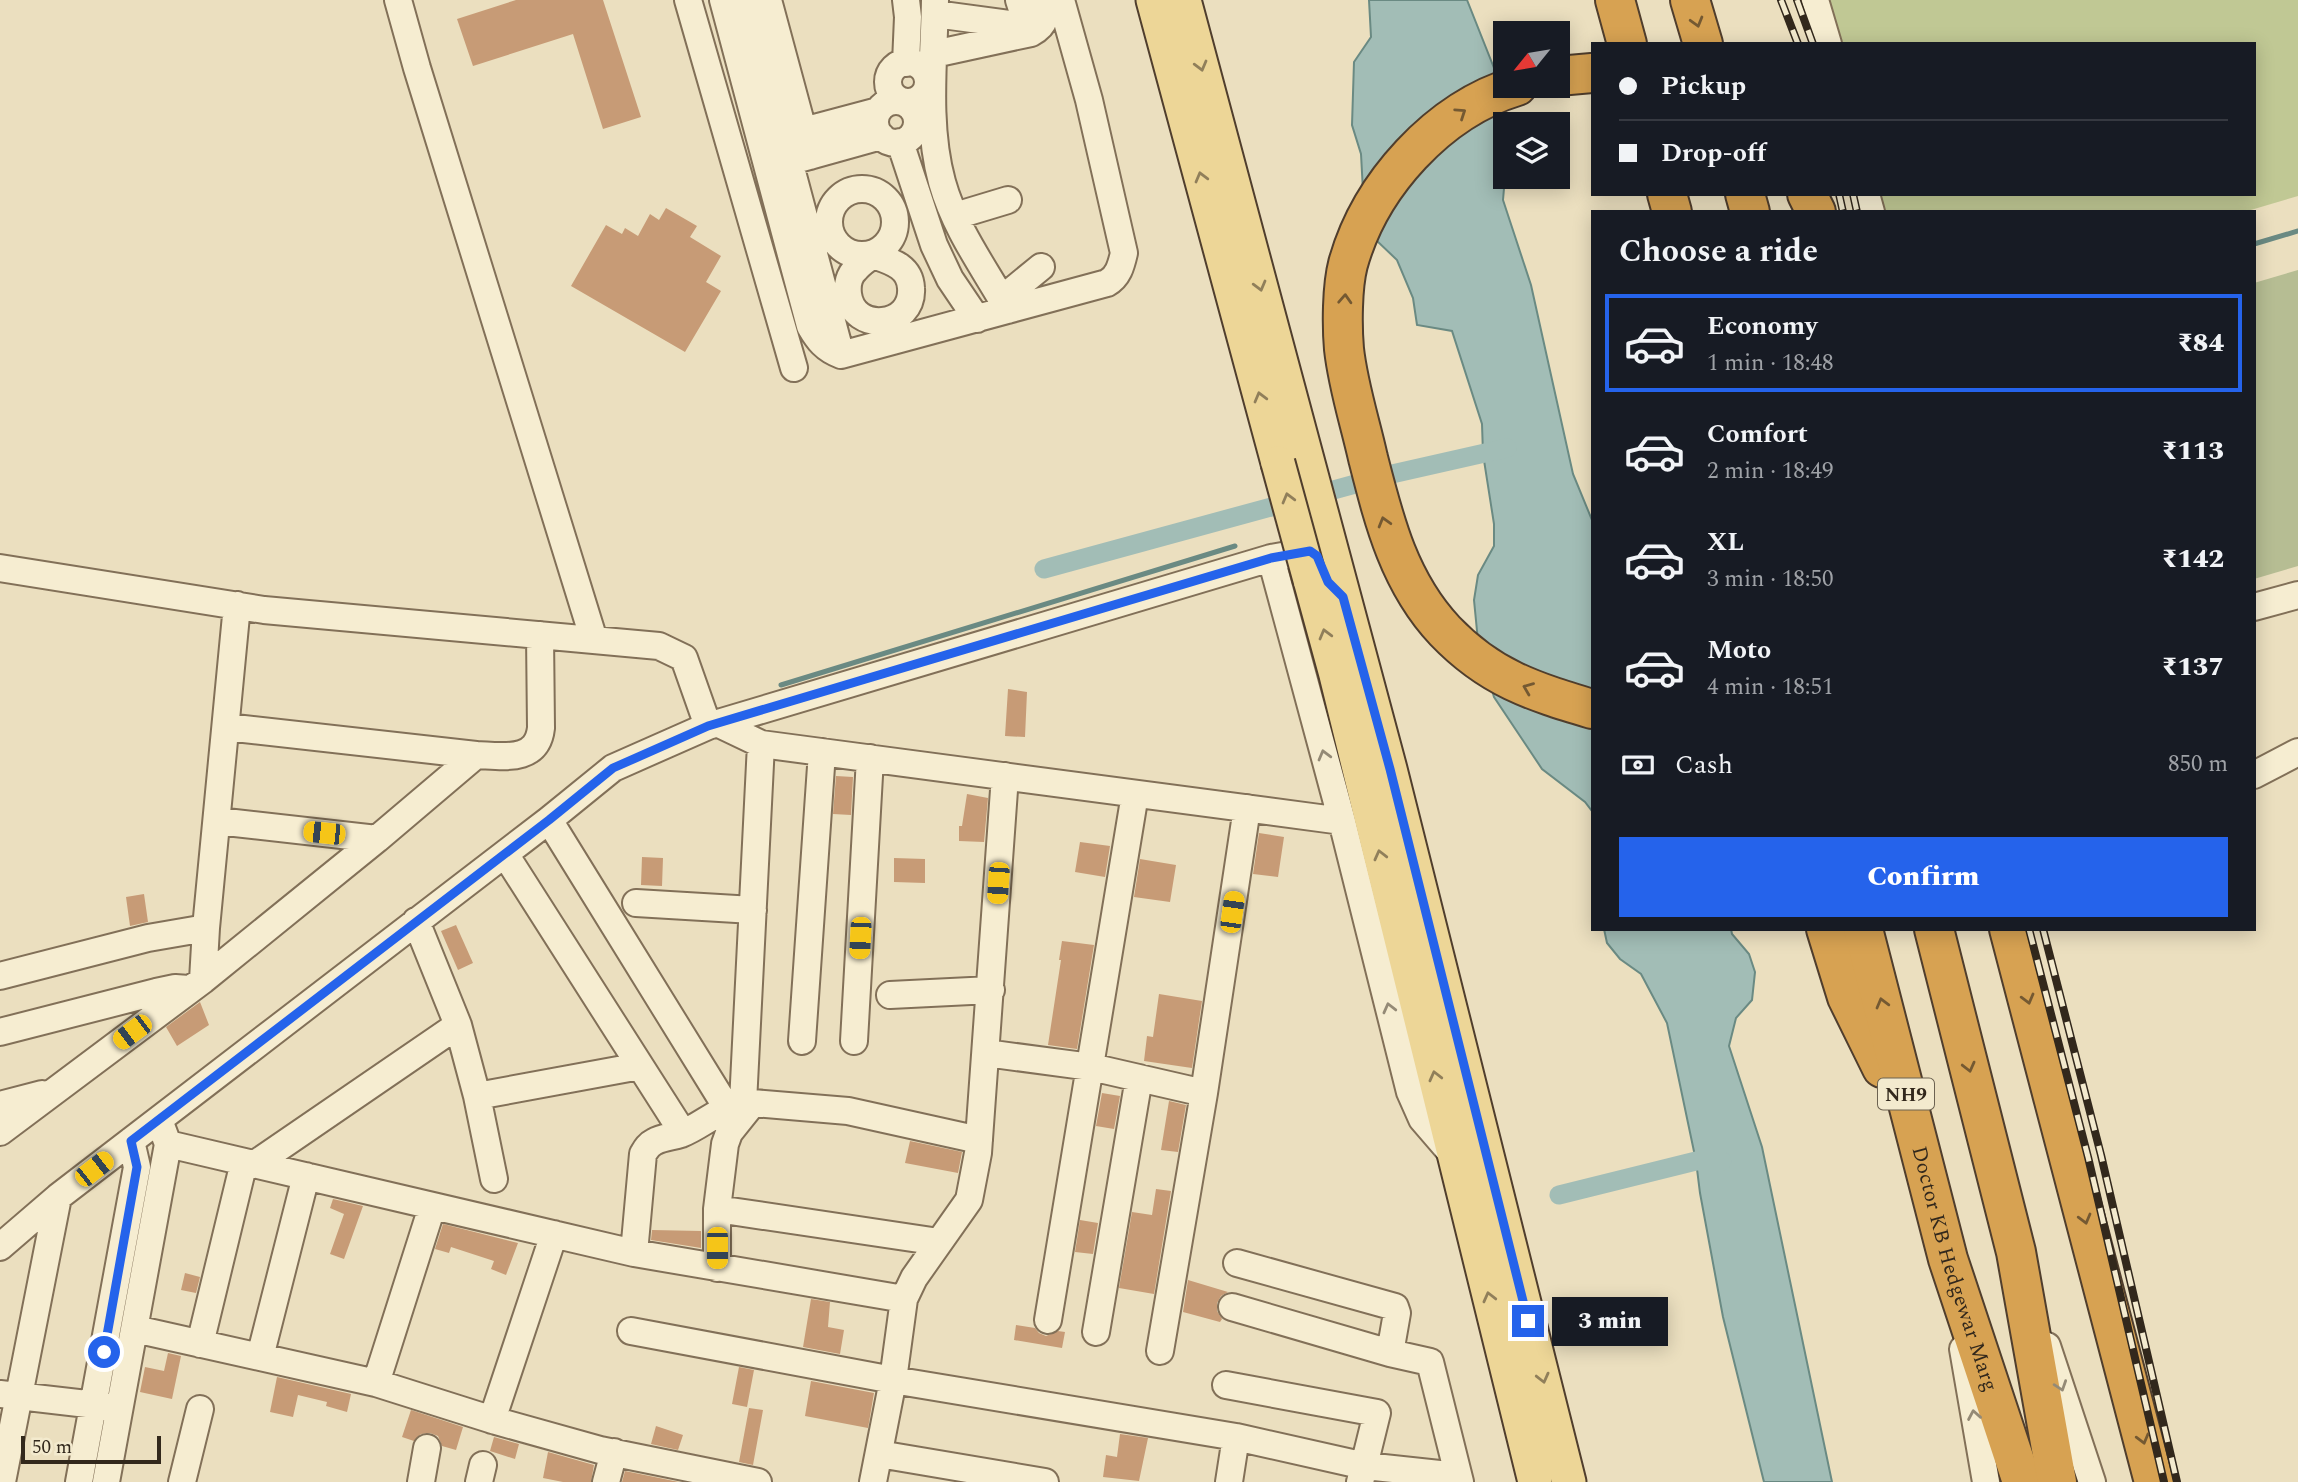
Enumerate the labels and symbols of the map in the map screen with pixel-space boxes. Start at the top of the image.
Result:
one-way arrow [1688,16,1703,28]
north arrow [1493,21,1570,98]
one-way arrow [1193,60,1208,72]
one-way arrow [1453,108,1466,121]
one-way arrow [1195,171,1209,183]
one-way arrow [1252,279,1267,291]
one-way arrow [1338,293,1353,304]
one-way arrow [1254,391,1269,403]
one-way arrow [1282,492,1296,504]
one-way arrow [1378,516,1393,528]
one-way arrow [1319,629,1333,641]
one-way arrow [1522,683,1534,697]
one-way arrow [1318,749,1332,761]
car [303,820,346,846]
one-way arrow [1374,849,1388,861]
car [987,861,1010,905]
car [1219,890,1246,934]
car [849,916,872,960]
one-way arrow [2020,993,2034,1005]
one-way arrow [1876,998,1890,1010]
one-way arrow [1383,1002,1397,1014]
car [109,1011,156,1053]
one-way arrow [1961,1061,1975,1073]
one-way arrow [1429,1070,1443,1082]
road number: NH9 [1878,1078,1934,1110]
street label: Doctor KB Hedgewar Marg [1903,1143,2006,1396]
car [71,1148,118,1190]
one-way arrow [2077,1213,2091,1225]
car [707,1227,728,1269]
one-way arrow [1483,1291,1497,1303]
callout: 3 min [1552,1296,1668,1346]
route end [1512,1305,1544,1337]
route start [88,1336,120,1368]
one-way arrow [1535,1372,1549,1384]
one-way arrow [2053,1379,2067,1392]
one-way arrow [1967,1409,1982,1421]
scale bar [21,1433,161,1465]
one-way arrow [2135,1433,2149,1445]

